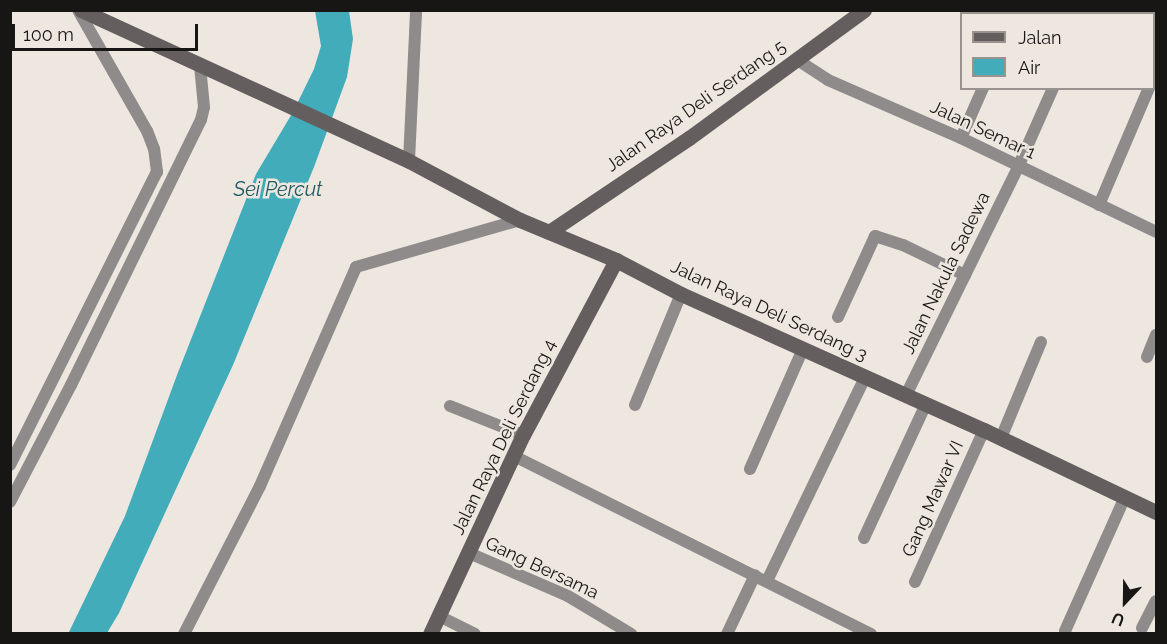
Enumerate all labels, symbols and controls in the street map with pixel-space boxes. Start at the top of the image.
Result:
scale bar [15,12,201,50]
legend [960,12,1155,90]
text: 100 m [23,24,74,45]
text: Jalan [1018,27,1062,48]
street label: Jalan Raya Deli Serdang 5 [602,36,790,176]
text: Air [1018,57,1040,78]
street label: Jalan Semar 1 [927,96,1039,164]
water label: Sei Percut [233,177,323,201]
street label: Jalan Nakula Sadewa [897,188,995,358]
street label: Jalan Raya Deli Serdang 3 [667,256,871,366]
street label: Jalan Raya Deli Serdang 4 [447,336,561,538]
street label: Gang Mawar VI [898,437,968,561]
street label: Gang Bersama [482,532,602,604]
north arrow [1095,572,1155,632]
text: U [1109,608,1127,630]

